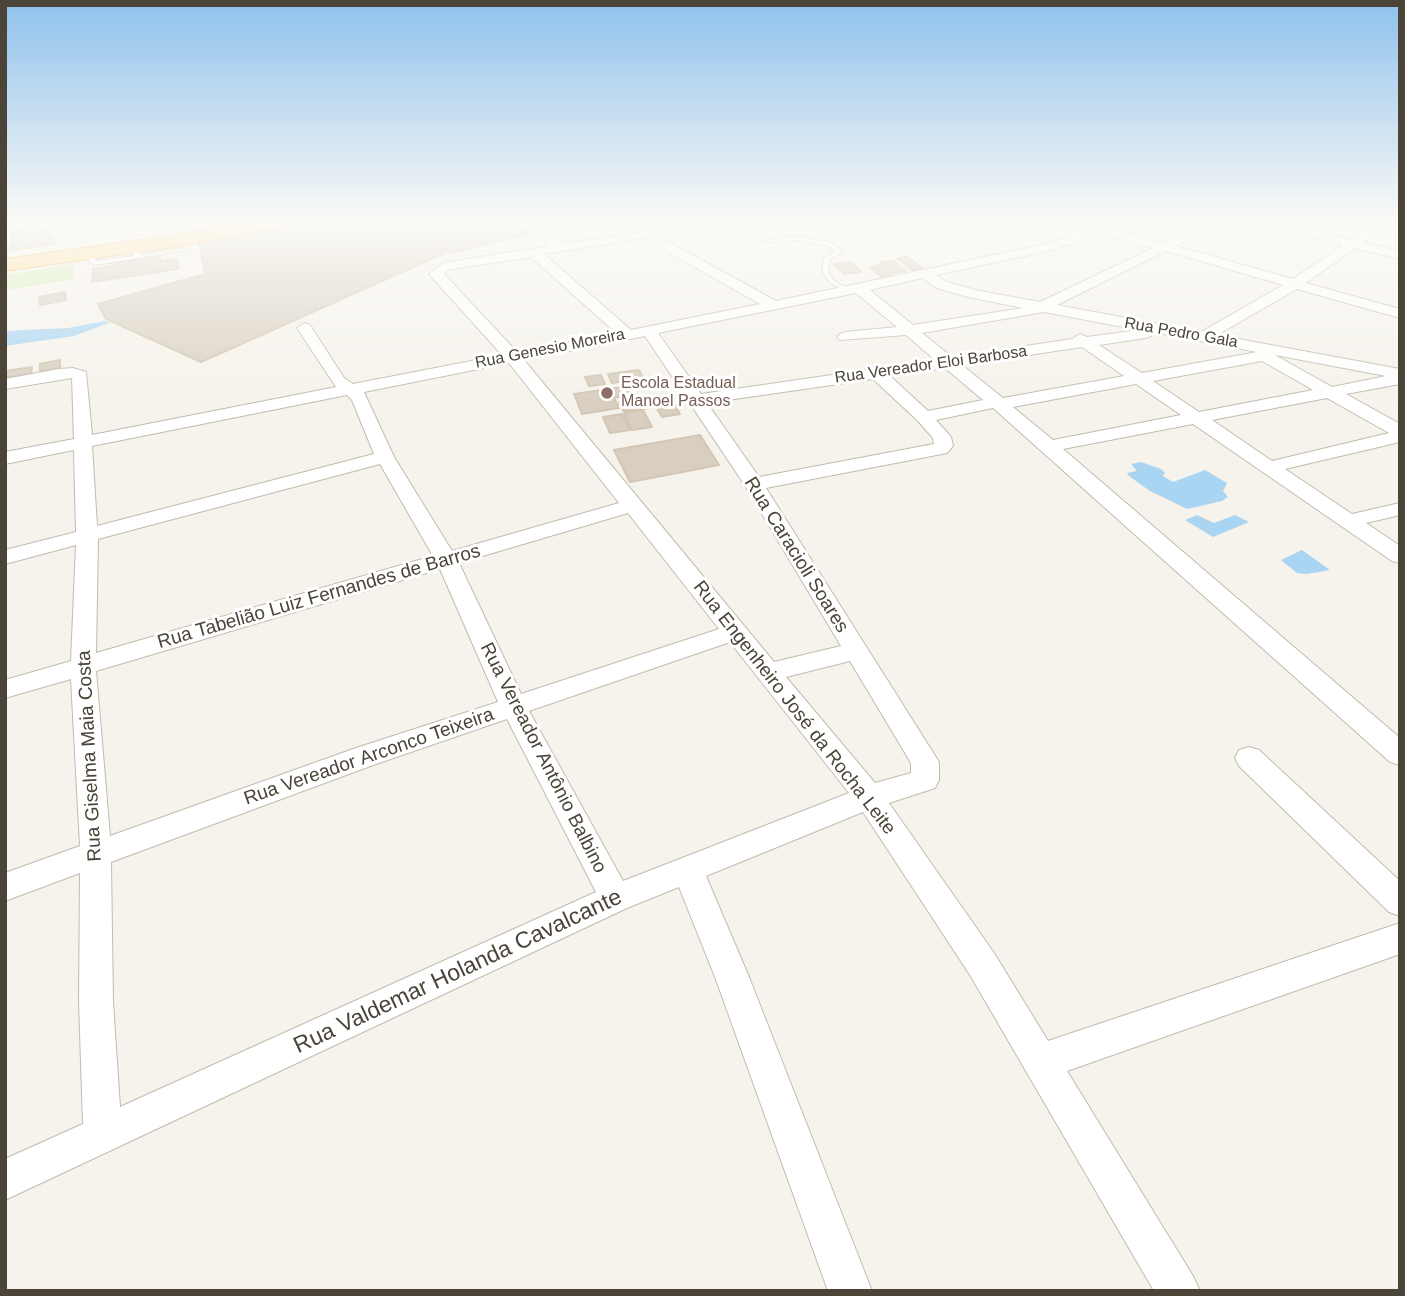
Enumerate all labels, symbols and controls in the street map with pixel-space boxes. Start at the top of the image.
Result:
street label: Rua Pedro Gala [1123,314,1239,352]
street label: Rua Genesio Moreira [474,325,626,373]
street label: Rua Vereador Eloi Barbosa [834,342,1028,388]
place label: Escola Estadual Manoel Passos [621,374,736,412]
marker: Escola Estadual Manoel Passos [599,385,615,401]
street label: Rua Caracioli Soares [739,473,853,637]
street label: Rua Tabelião Luiz Fernandes de Barros [155,540,483,654]
street label: Rua Engenheiro José da Rocha Leite [688,577,900,839]
street label: Rua Vereador Antônio Balbino [475,639,611,877]
street label: Rua Giselma Maia Costa [73,650,107,862]
street label: Rua Vereador Arconco Teixeira [241,703,497,811]
street label: Rua Valdemar Holanda Cavalcante [290,884,626,1060]

